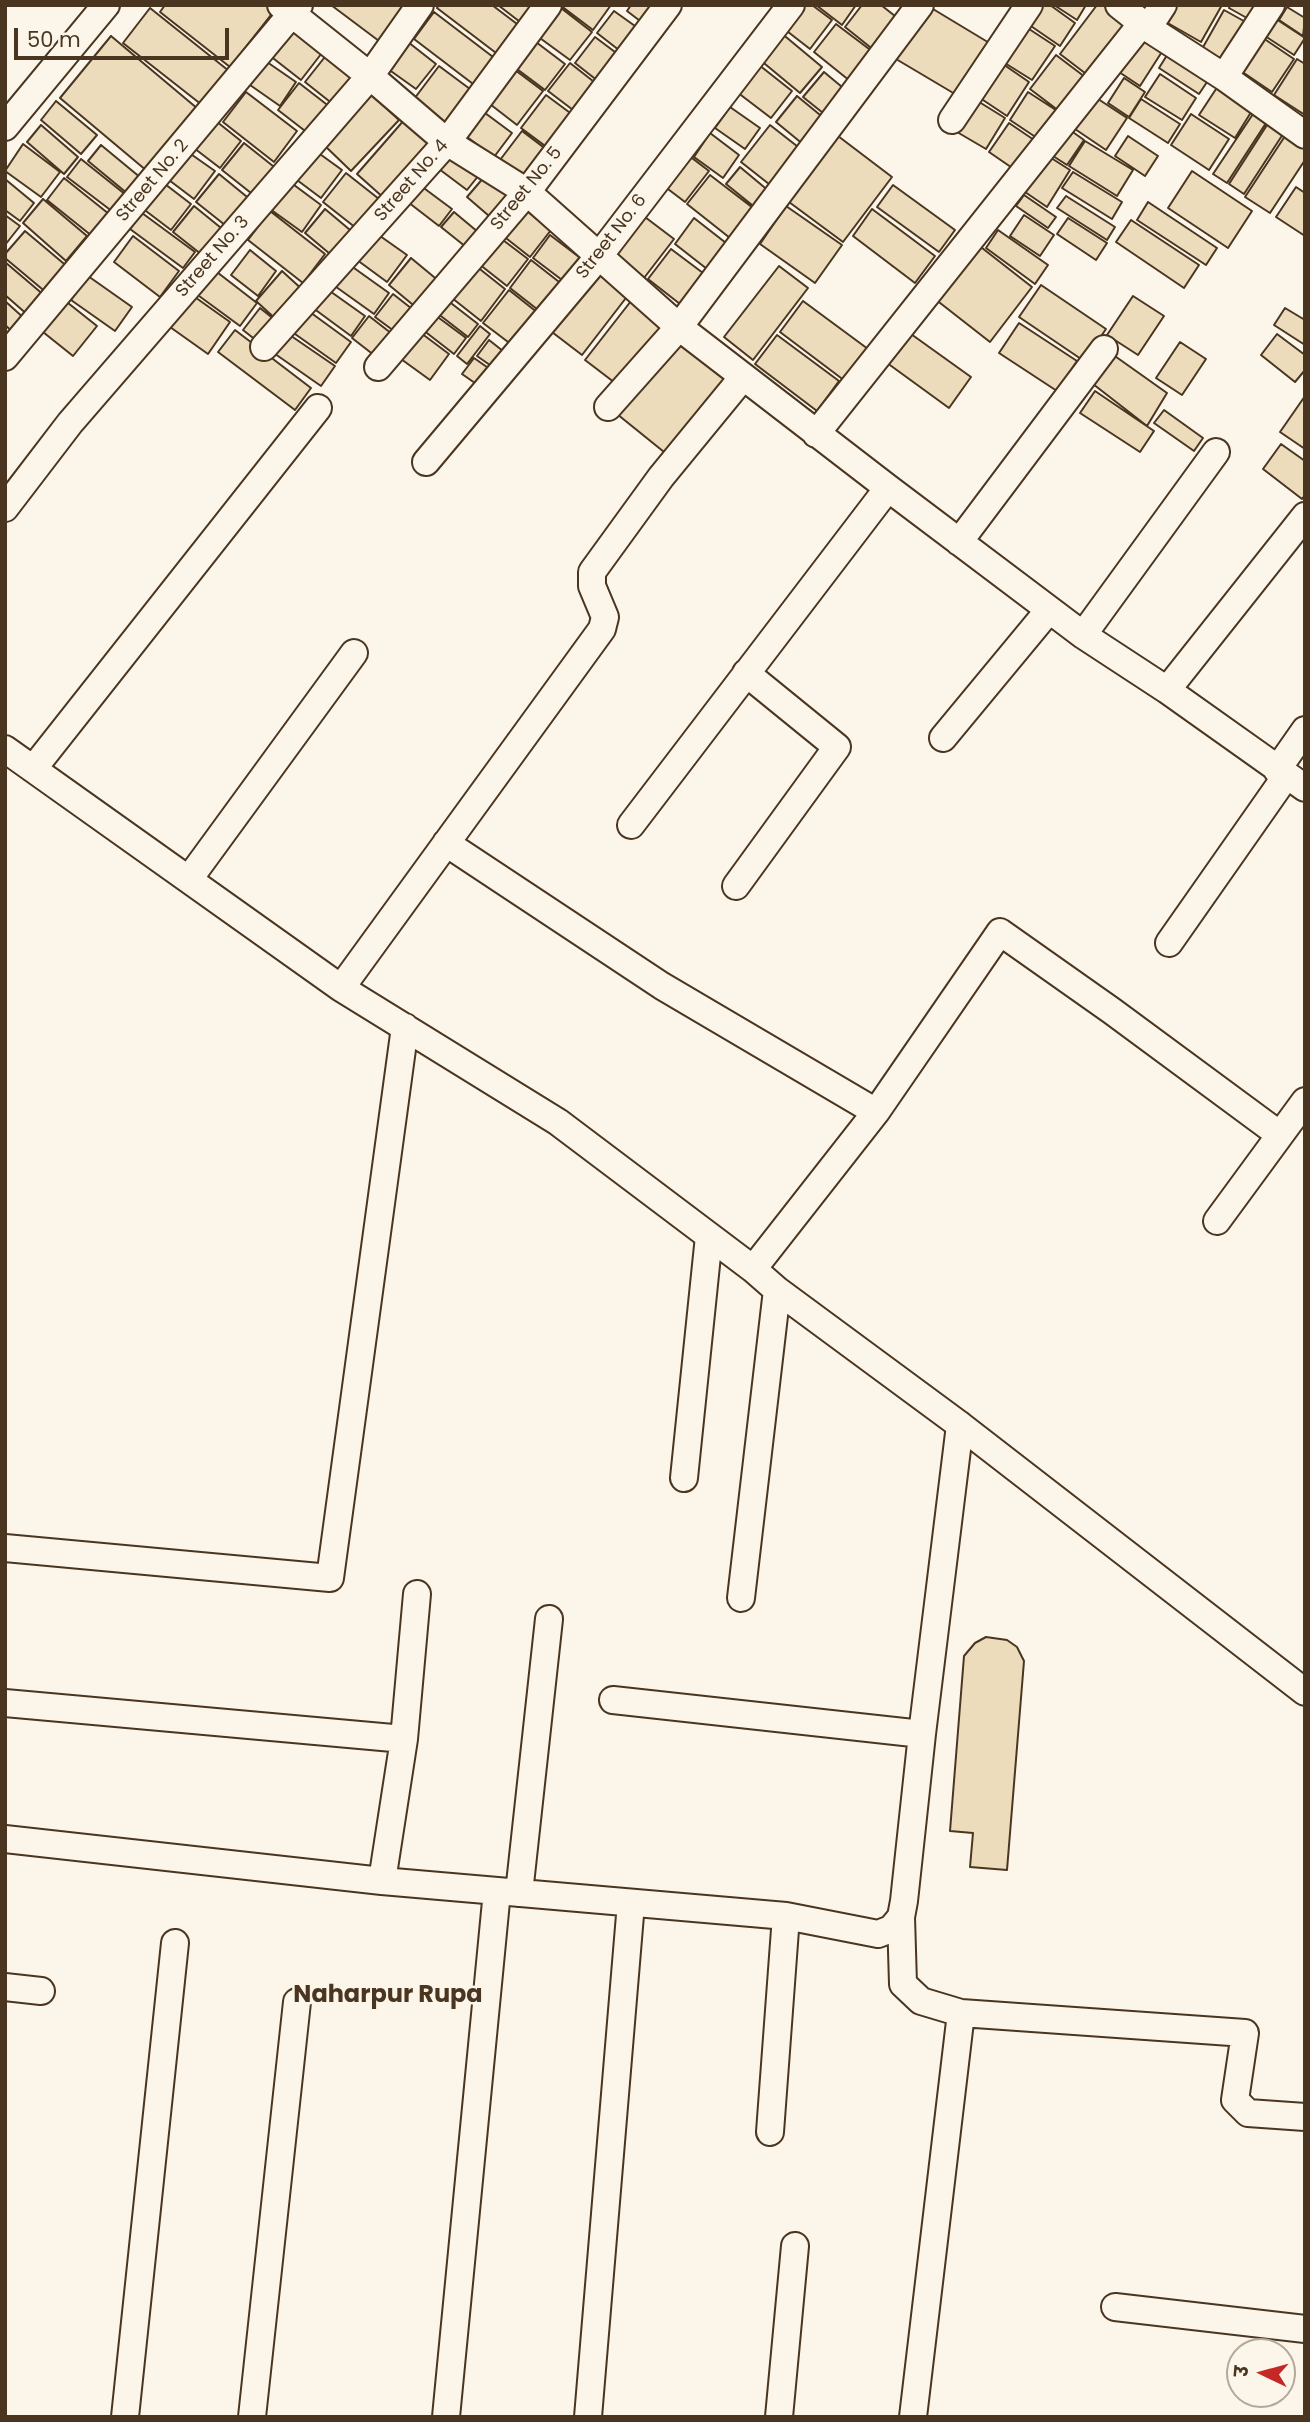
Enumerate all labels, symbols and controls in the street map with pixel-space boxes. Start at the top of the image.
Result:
scale bar [18,14,233,58]
text: 50 m [27,25,81,54]
street label: Street No. 2 [112,136,194,226]
street label: Street No. 4 [371,136,453,226]
street label: Street No. 5 [487,143,567,235]
street label: Street No. 6 [572,190,652,284]
street label: Street No. 3 [172,212,254,302]
district label: Naharpur Rupa [293,1982,483,2010]
north arrow [1226,2338,1296,2408]
text: उ [1228,2365,1255,2378]

